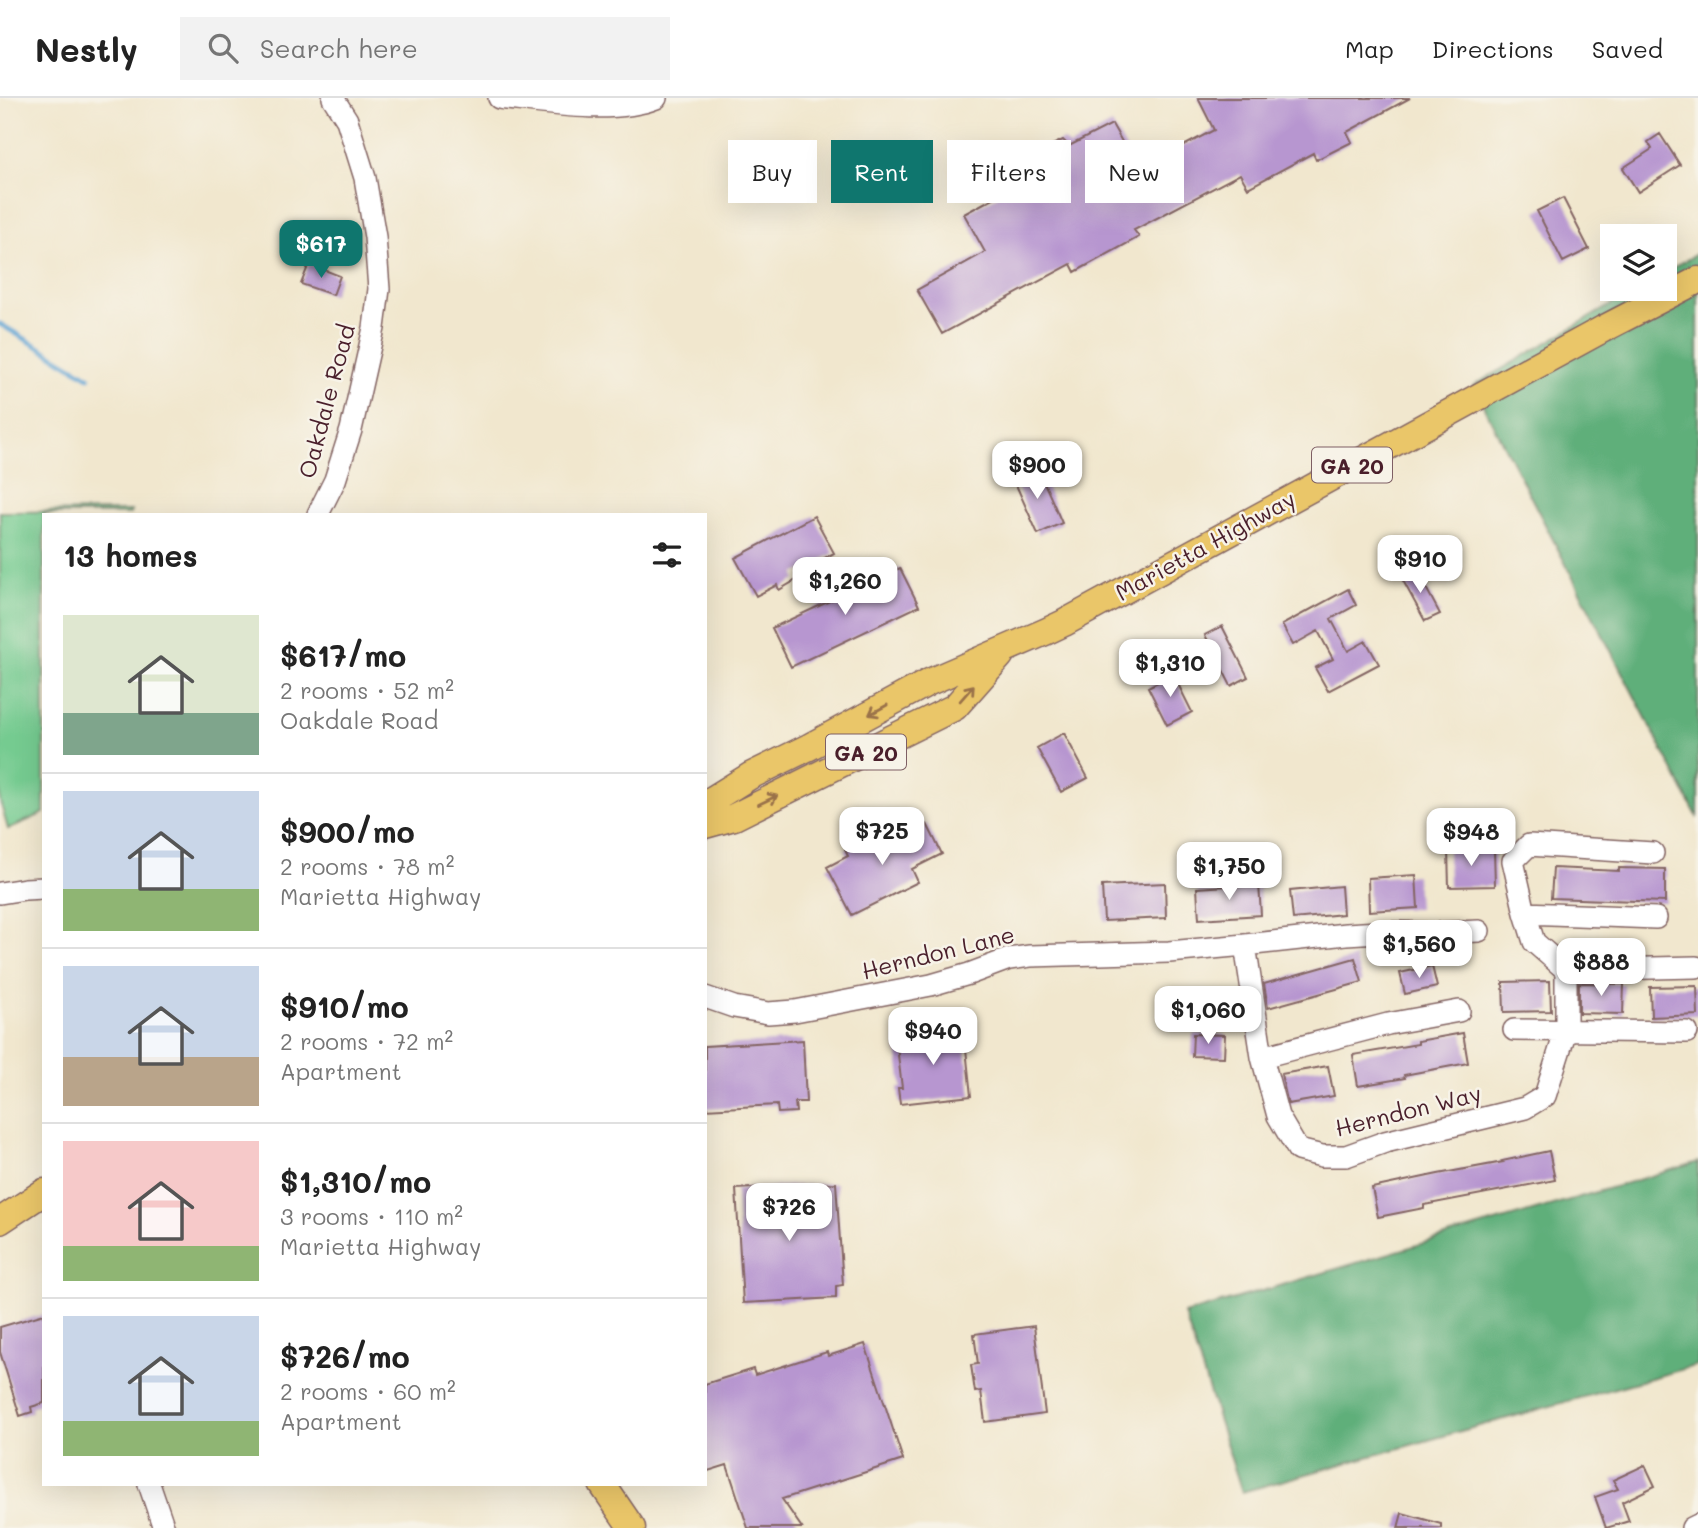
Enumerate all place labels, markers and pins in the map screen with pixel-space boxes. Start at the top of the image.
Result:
pin: $617 [280,220,362,280]
pin: $900 [996,442,1078,501]
pin: $910 [1379,536,1461,595]
pin: $1,260 [788,558,902,617]
pin: $1,310 [1113,640,1227,699]
pin: $725 [841,808,923,867]
pin: $948 [1430,808,1512,868]
pin: $1,750 [1172,842,1286,902]
pin: $1,560 [1362,920,1476,980]
pin: $888 [1560,939,1642,998]
pin: $1,060 [1151,986,1265,1046]
pin: $940 [892,1007,974,1067]
pin: $726 [748,1184,830,1243]

